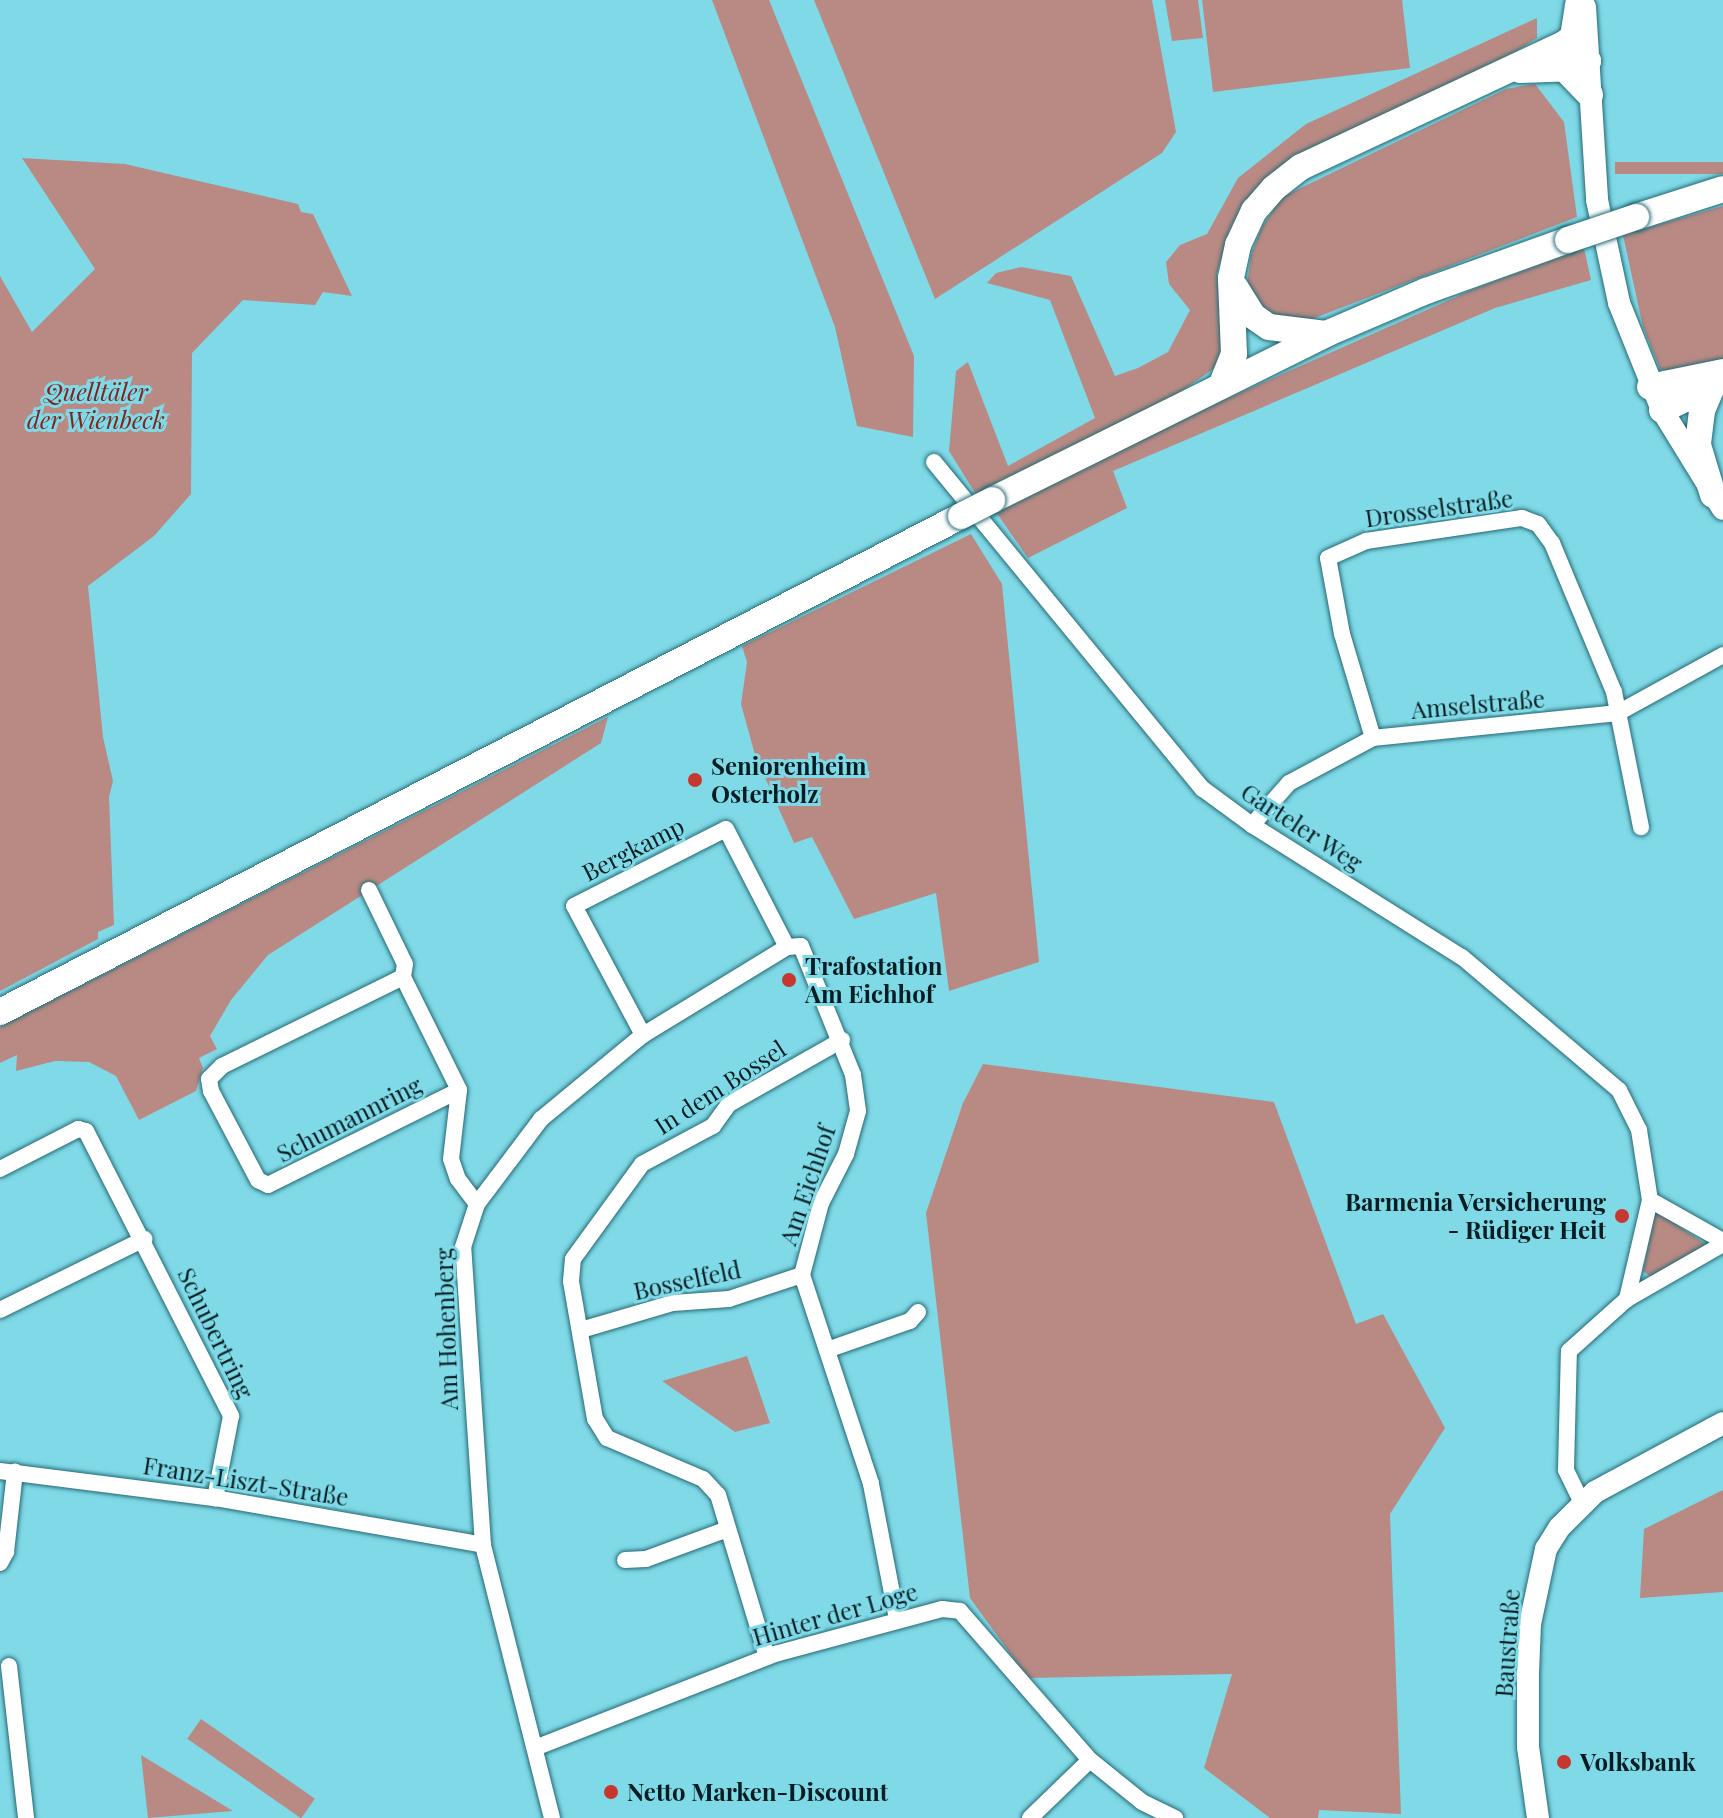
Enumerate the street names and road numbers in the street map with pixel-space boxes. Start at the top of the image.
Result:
street label: Drosselstraße [1363,483,1515,533]
street label: Amselstraße [1410,684,1546,724]
street label: Garteler Weg [1235,777,1369,877]
street label: Bergkamp [577,811,689,887]
street label: In dem Bossel [649,1034,791,1140]
street label: Schumannring [272,1070,426,1168]
street label: Am Eichhof [773,1121,841,1249]
street label: Am Hohenberg [429,1247,463,1411]
street label: Bosselfeld [631,1255,743,1305]
street label: Schubertring [172,1263,260,1403]
street label: Franz-Liszt-Straße [141,1451,351,1511]
street label: Hinter der Loge [749,1577,921,1651]
street label: Baustraße [1489,1588,1525,1698]

